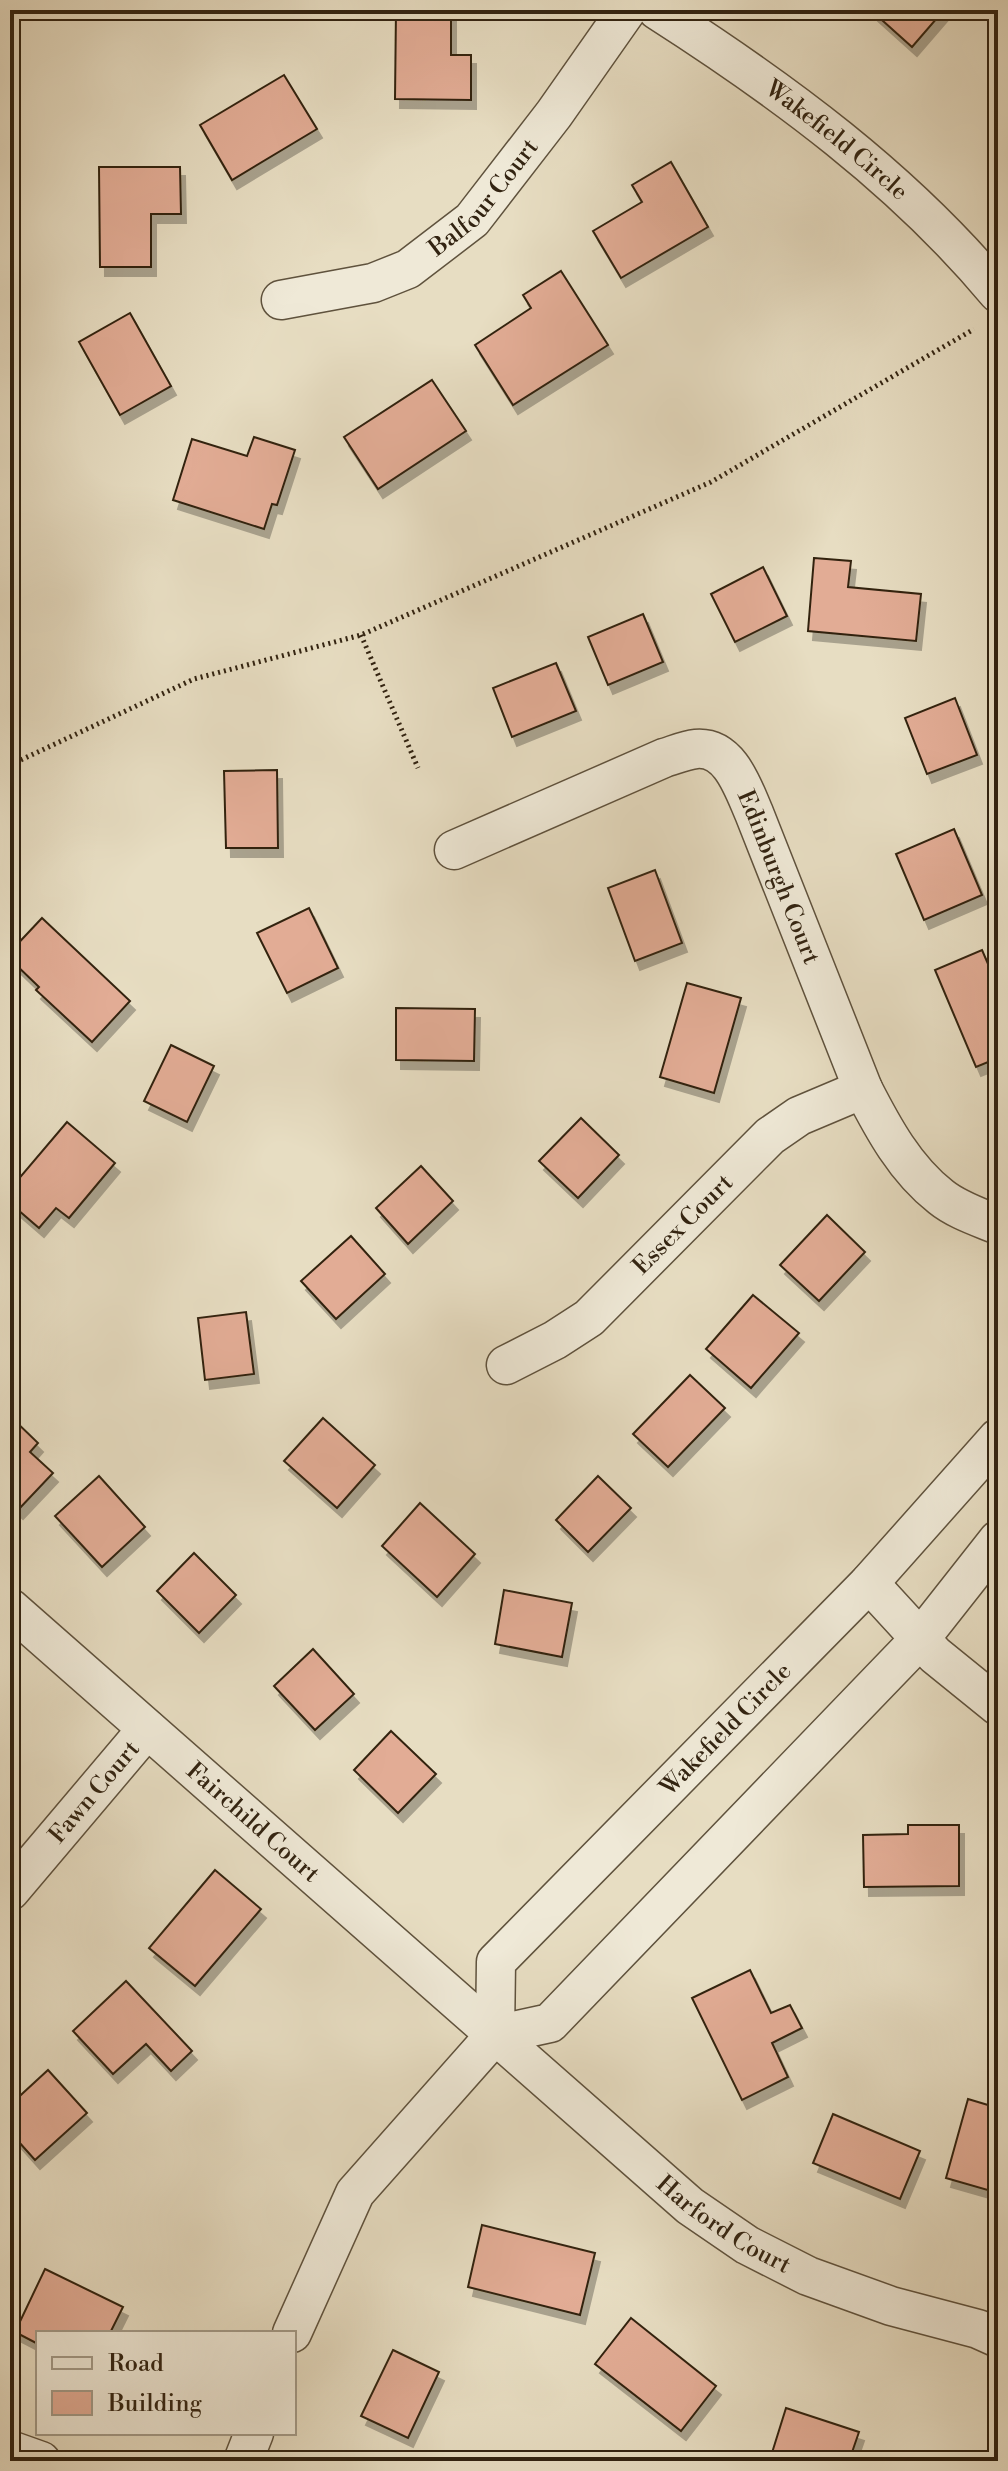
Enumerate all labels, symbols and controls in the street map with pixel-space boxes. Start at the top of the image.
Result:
street label: Wakefield Circle [758,73,914,207]
street label: Balfour Court [422,133,546,264]
street label: Edinburgh Court [730,786,826,969]
street label: Essex Court [627,1168,740,1281]
street label: Wakefield Circle [653,1657,798,1803]
street label: Fawn Court [43,1734,147,1850]
street label: Fairchild Court [180,1756,326,1890]
street label: Harford Court [650,2169,796,2281]
legend [36,2331,296,2435]
text: Road [108,2349,164,2379]
text: Building [107,2389,202,2419]

